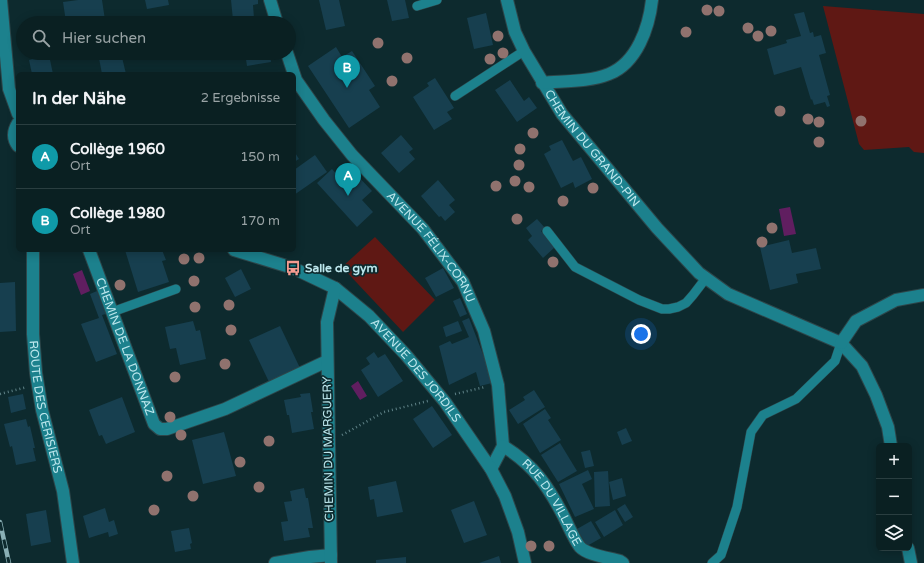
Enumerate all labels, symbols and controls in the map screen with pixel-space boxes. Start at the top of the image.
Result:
search box [16,16,296,60]
icon: search [30,27,52,49]
text: Hier suchen [62,29,146,47]
pin: B [334,55,360,88]
street label: CHEMIN DU GRAND-PIN [542,87,643,209]
text: In der Nähe [32,88,126,109]
text: 2 Ergebnisse [201,90,280,106]
text: Collège 1960 [70,140,165,158]
text: A [40,149,50,165]
text: 150 m [240,149,280,165]
text: Ort [70,158,90,174]
pin: A [335,163,361,196]
street label: AVENUE FÉLIX-CORNU [384,189,478,304]
text: Collège 1980 [70,204,165,222]
text: B [40,213,50,229]
text: 170 m [240,213,280,229]
text: Ort [70,222,90,238]
bus stop icon: Salle de gym [284,259,302,277]
place label: Salle de gym [305,261,378,276]
street label: CHEMIN DE LA DONNAZ [93,276,157,418]
street label: AVENUE DES JORDILS [368,315,464,425]
your location [631,324,651,344]
street label: ROUTE DES CERISIERS [27,340,65,475]
street label: CHEMIN DU MARGUERY [320,376,336,522]
map controls [876,443,912,551]
button: + [876,443,912,479]
street label: RUE DU VILLAGE [519,456,584,549]
button: − [876,479,912,515]
button: layers [876,515,912,551]

